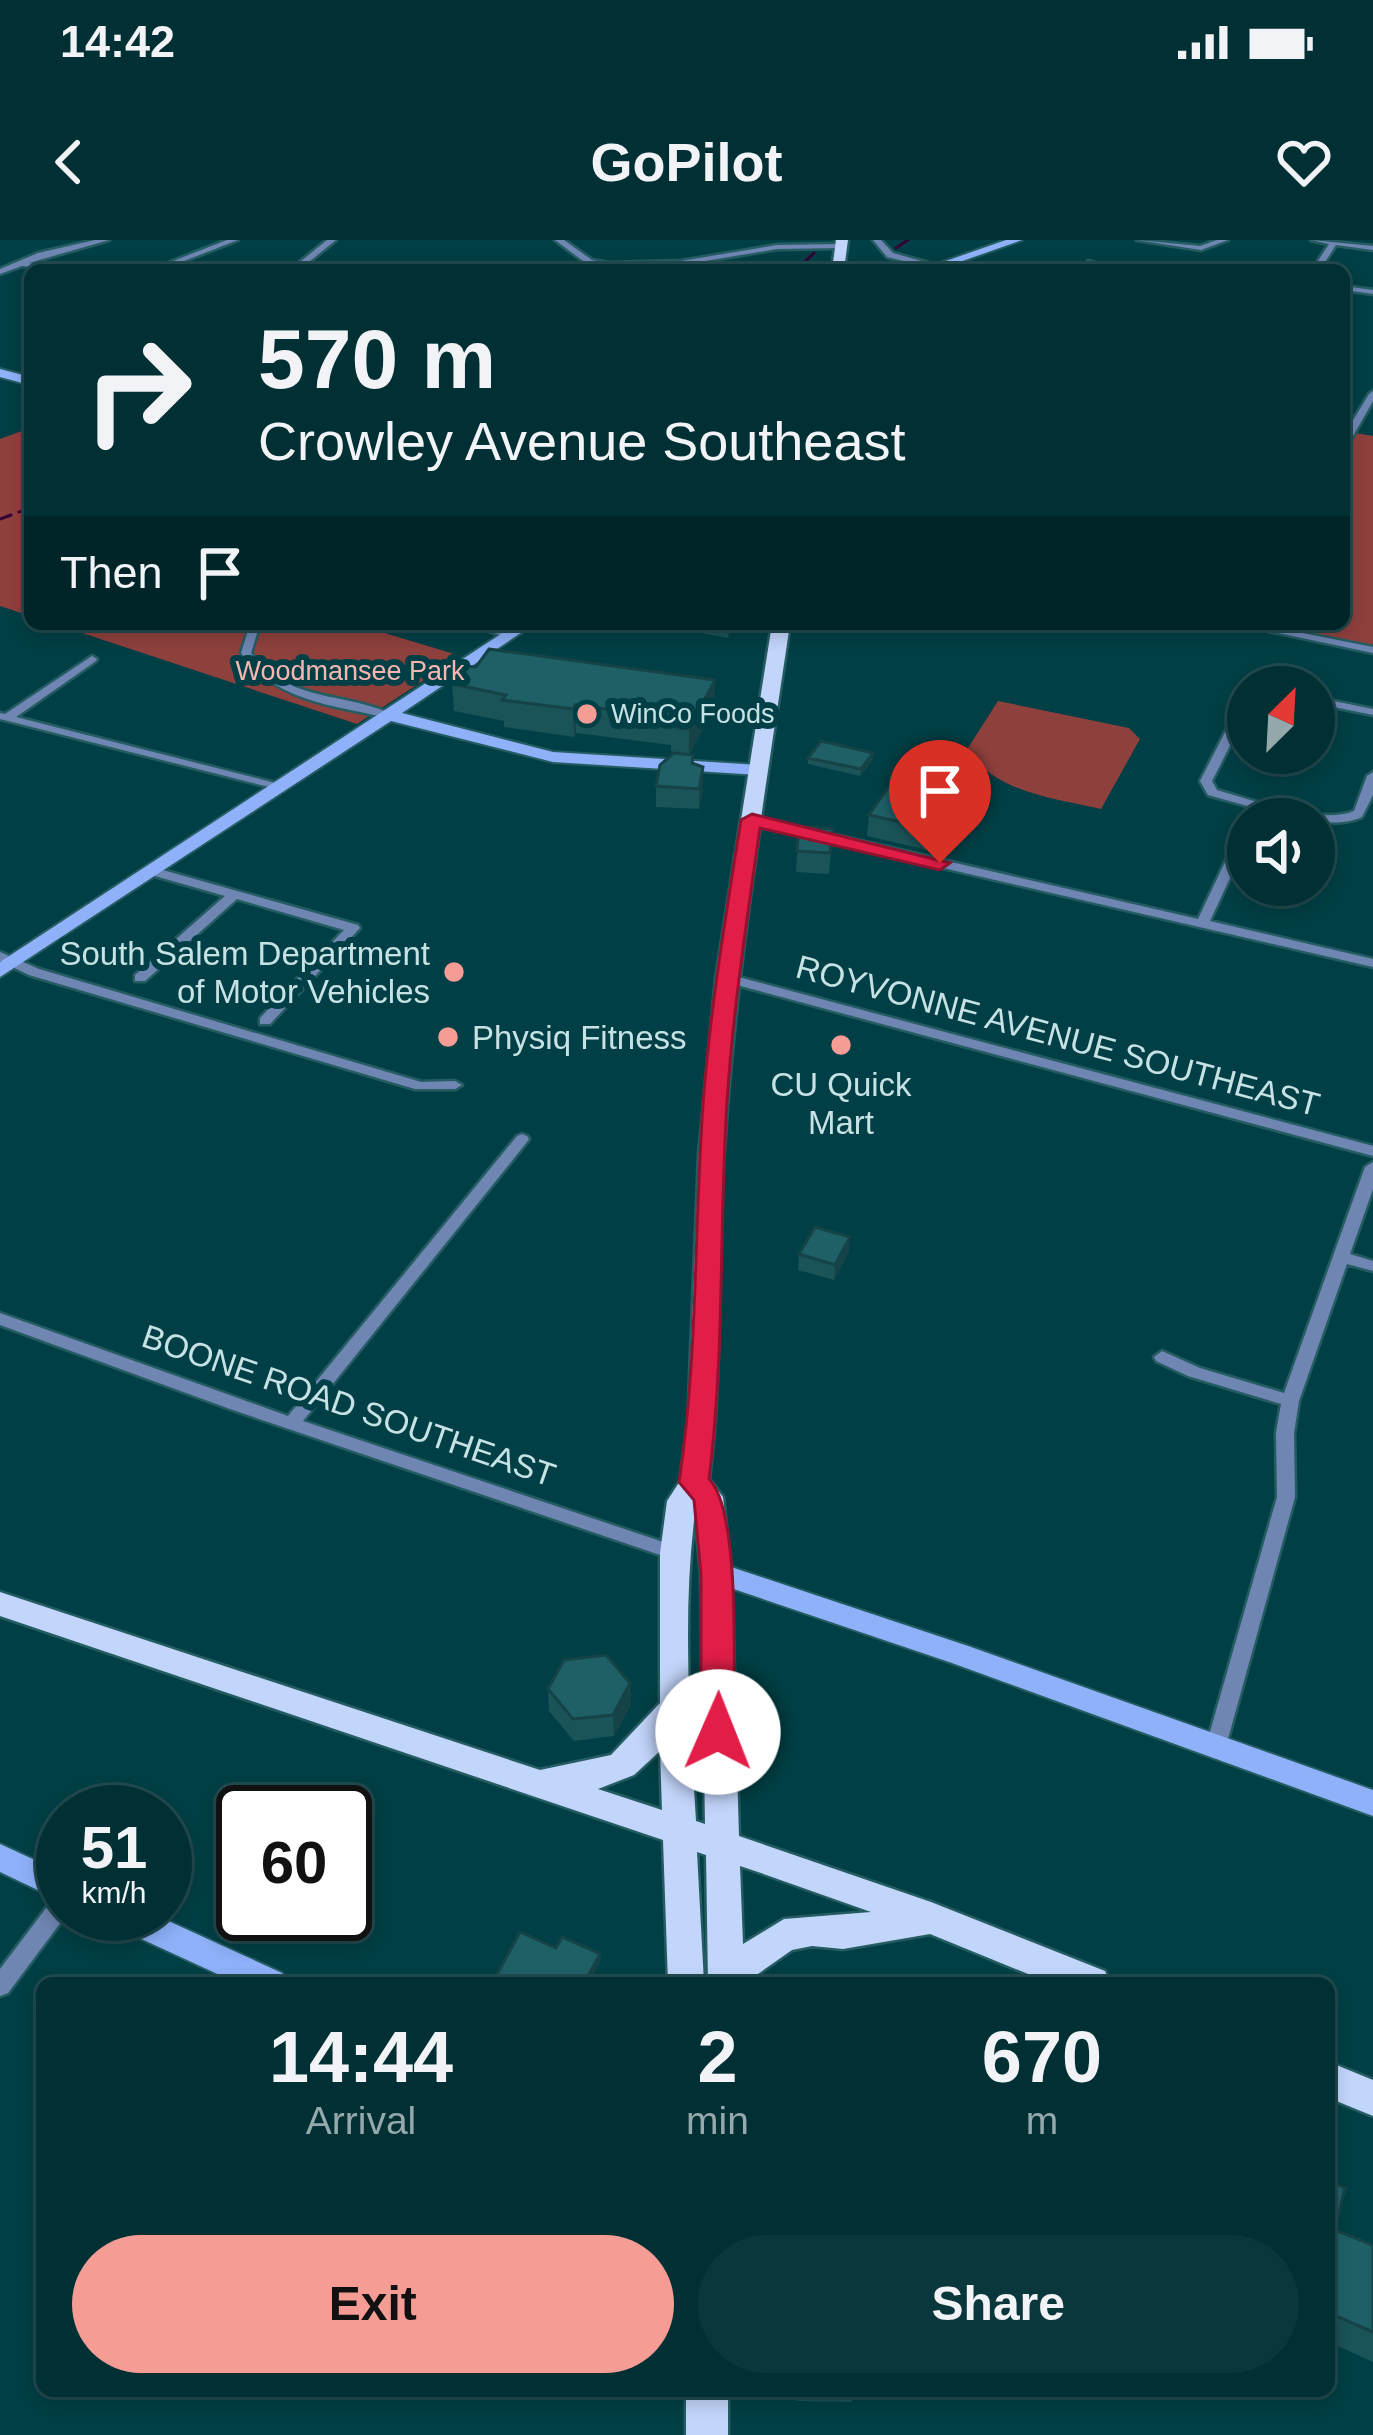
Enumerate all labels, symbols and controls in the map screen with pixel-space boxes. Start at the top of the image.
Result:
text: 14:42 [60,16,175,67]
icon: back [36,129,102,195]
icon: heart [1271,129,1337,195]
text: GoPilot [591,132,782,192]
icon: right [60,312,216,468]
text: 570 m [258,312,496,406]
text: Crowley Avenue Southeast [258,411,905,471]
icon: arrive [187,540,253,606]
text: Then [60,547,163,598]
park label: Woodmansee Park [235,656,465,686]
north arrow [1227,666,1335,774]
map controls [1227,666,1335,906]
place label: WinCo Foods [611,699,775,729]
marker: WinCo Foods [574,701,600,727]
pin [889,740,991,863]
icon: arrive [907,758,973,824]
button: sound [1227,798,1335,906]
place label: South Salem Department of Motor Vehicles [59,935,430,1010]
street label: ROYVONNE AVENUE SOUTHEAST [792,948,1324,1123]
marker: South Salem Department of Motor Vehicles [441,959,467,985]
place label: Physiq Fitness [472,1019,687,1056]
marker: Physiq Fitness [435,1024,461,1050]
marker: CU Quick Mart [828,1032,854,1058]
place label: CU Quick Mart [770,1066,912,1141]
street label: BOONE ROAD SOUTHEAST [137,1317,560,1494]
position arrow [655,1669,781,1795]
speed limit sign: 60 [216,1785,372,1941]
text: 51 [81,1814,147,1881]
text: km/h [81,1876,147,1909]
text: 14:44 [269,2017,453,2097]
text: 2 [697,2017,738,2097]
text: 670 [982,2017,1102,2097]
text: Arrival [306,2099,416,2142]
text: min [686,2099,749,2142]
text: m [1026,2099,1058,2142]
button: Exit [72,2235,674,2373]
button: Share [698,2235,1299,2373]

